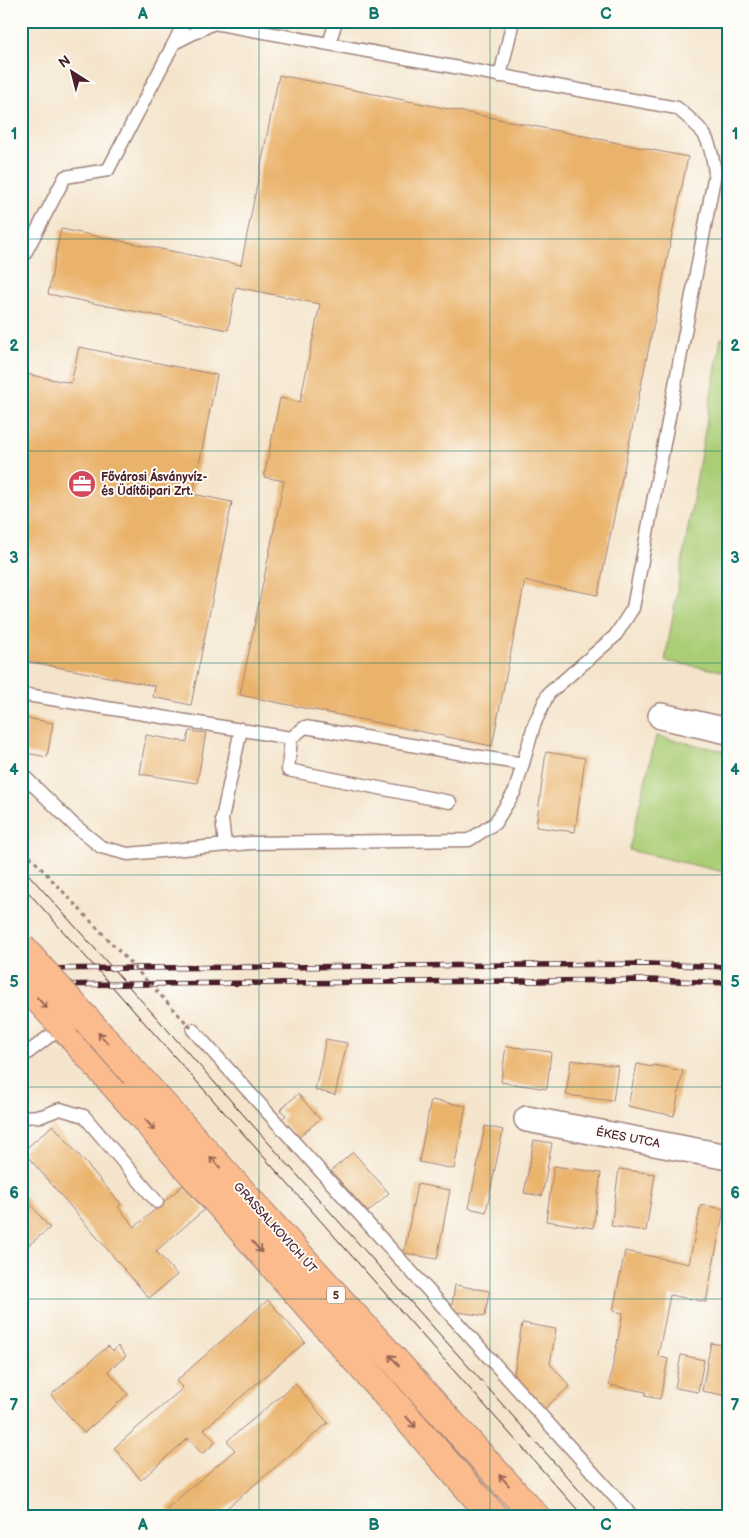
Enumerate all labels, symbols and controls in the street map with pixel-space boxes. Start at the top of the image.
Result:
text: A [137,5,148,24]
text: B [368,5,380,24]
text: C [600,5,612,24]
north arrow [48,48,98,98]
text: N [55,52,74,72]
text: 1 [11,125,17,144]
text: 1 [732,125,738,144]
text: 2 [9,337,19,356]
text: 2 [730,337,740,356]
place label: Fővárosi Ásványvíz- és Üdítőipari Zrt. [101,468,207,499]
office icon: Fővárosi Ásványvíz- és Üdítőipari Zrt. [67,469,97,499]
text: 3 [9,549,19,568]
text: 3 [730,549,740,568]
text: 4 [9,761,19,780]
text: 4 [730,761,740,780]
text: 5 [9,973,19,992]
text: 5 [730,973,740,992]
one-way arrow [36,997,48,1010]
one-way arrow [97,1031,109,1044]
one-way arrow [145,1118,156,1131]
street label: ÉKES UTCA [595,1123,662,1152]
one-way arrow [209,1155,221,1168]
street label: GRASSALKOVICH ÚT [230,1178,322,1277]
text: 6 [9,1184,19,1203]
text: 6 [730,1184,740,1203]
one-way arrow [252,1241,263,1254]
road number: 5 [327,1286,345,1304]
one-way arrow [389,1353,400,1366]
text: 7 [10,1396,19,1415]
text: 7 [731,1396,740,1415]
one-way arrow [405,1416,416,1429]
one-way arrow [498,1474,509,1487]
text: A [137,1516,148,1535]
text: B [368,1516,380,1535]
text: C [600,1516,612,1535]

